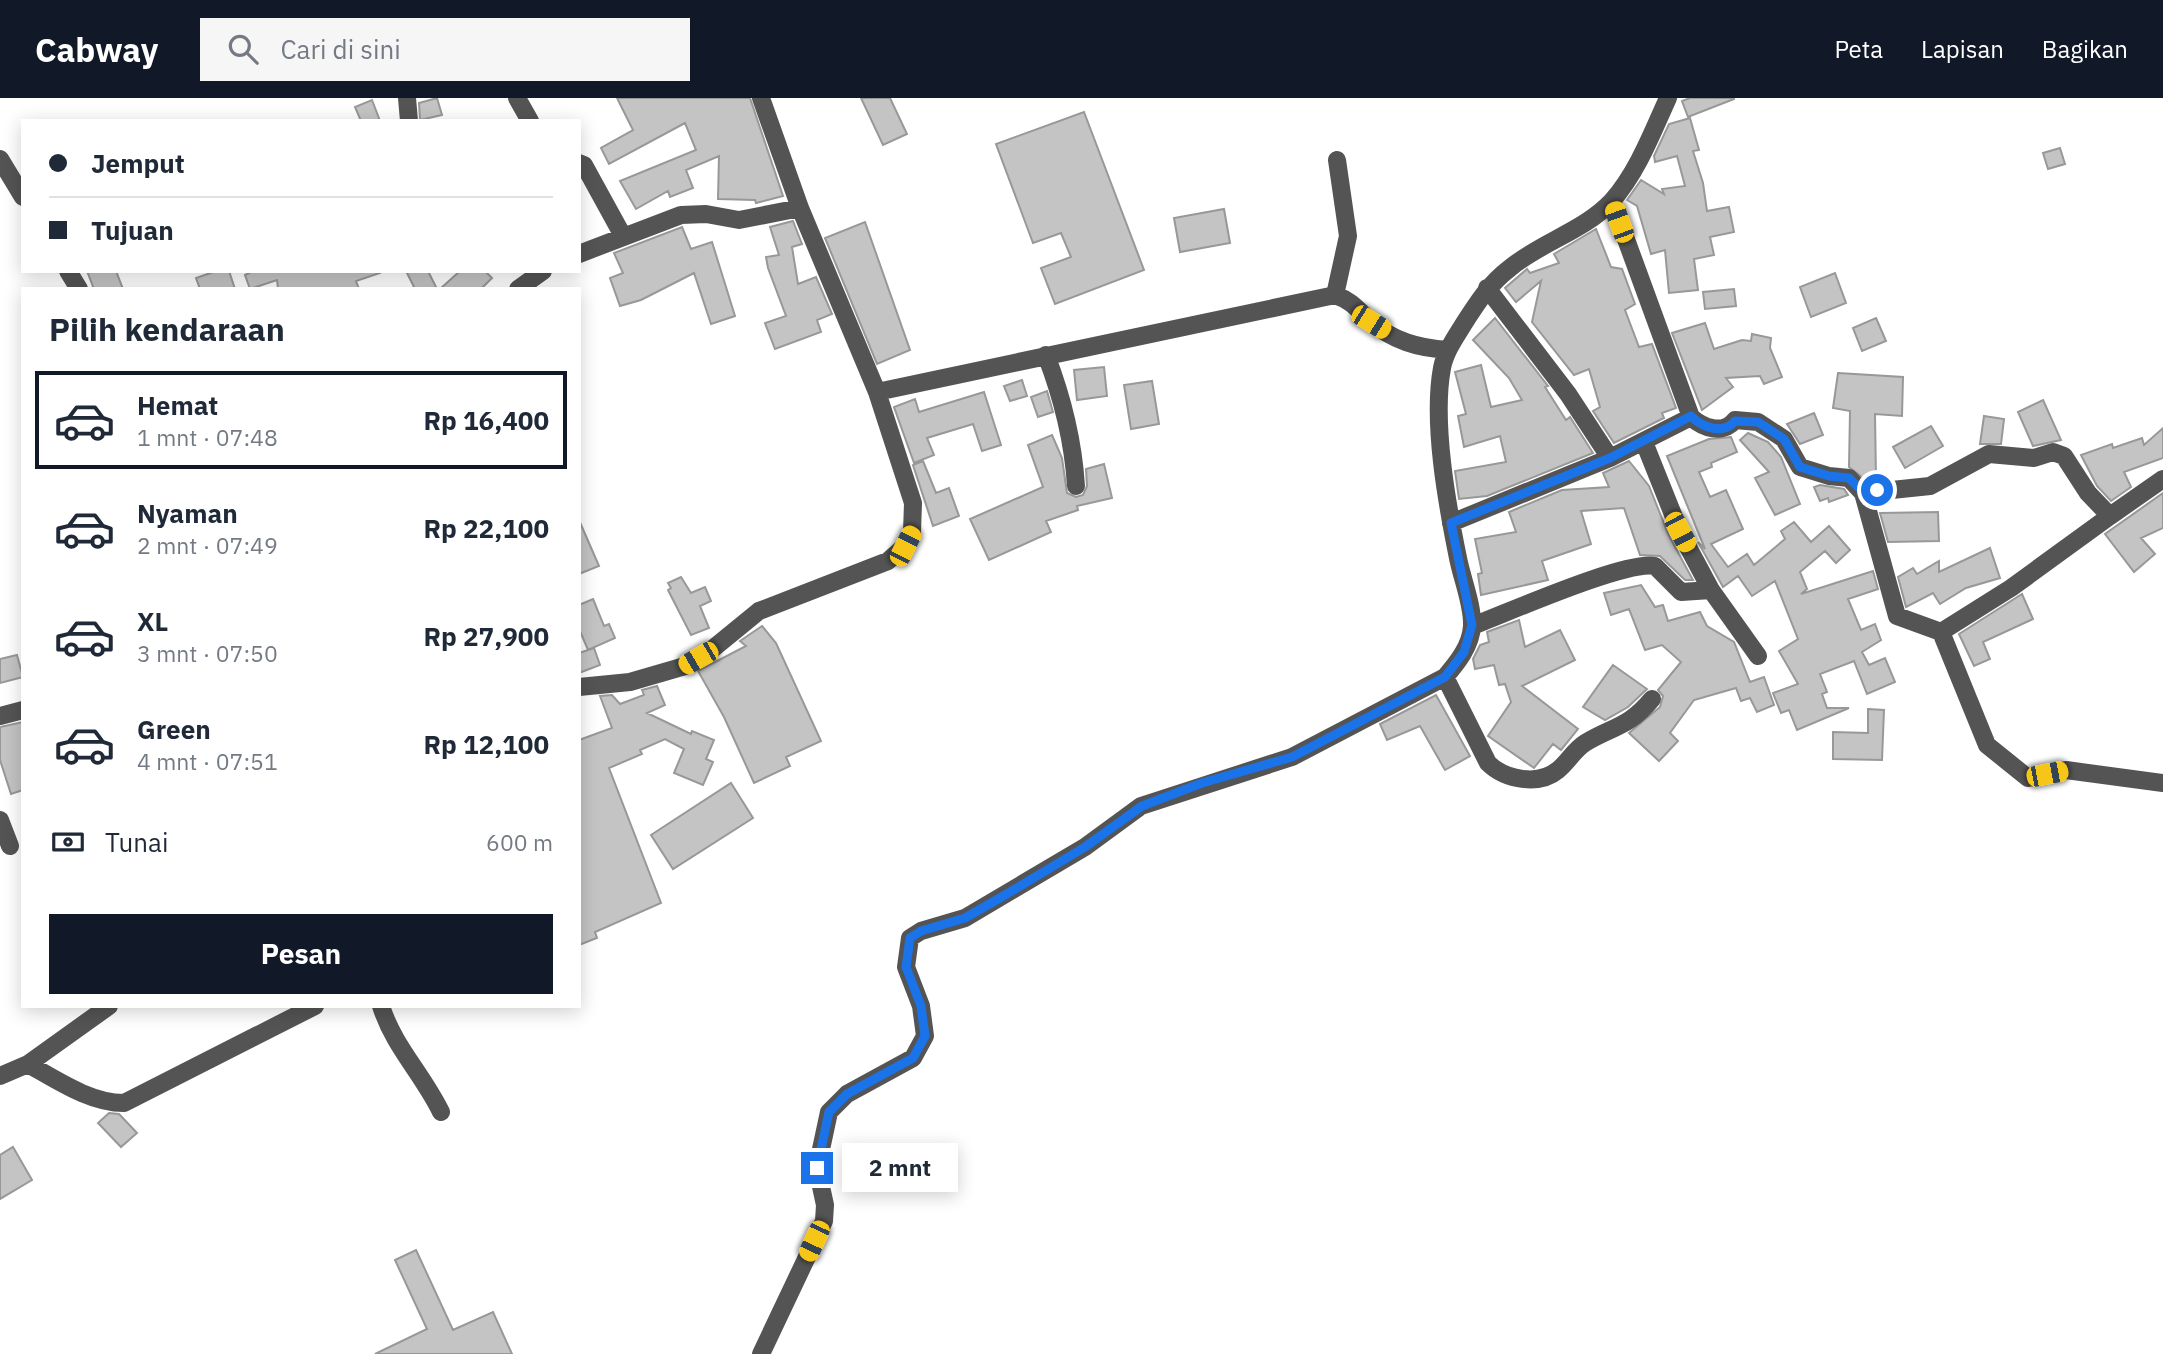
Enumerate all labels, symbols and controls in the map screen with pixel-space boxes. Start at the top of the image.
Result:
search box [200,18,690,81]
text: Cabway [35,28,158,71]
icon: search [224,30,262,68]
text: Cari di sini [280,32,401,66]
text: Peta [1835,33,1883,65]
text: Lapisan [1921,33,2004,65]
text: Bagikan [2042,33,2128,65]
text: Jemput [91,146,185,180]
car [1602,199,1637,245]
text: Tujuan [91,213,174,247]
car [1348,302,1395,342]
text: Pilih kendaraan [49,308,285,350]
text: Hemat [137,388,218,422]
icon: car [53,389,116,452]
text: Rp 16,400 [423,403,549,437]
text: 1 mnt · 07:48 [137,422,278,452]
route start [1861,474,1893,506]
text: Nyaman [137,496,238,530]
icon: car [53,497,116,560]
car [1661,509,1700,555]
text: Rp 22,100 [423,511,549,545]
car [887,523,924,569]
text: 2 mnt · 07:49 [137,530,278,560]
text: XL [137,604,168,638]
icon: car [53,605,116,668]
text: Rp 27,900 [423,619,549,653]
text: 3 mnt · 07:50 [137,638,278,668]
car [675,638,722,678]
text: Green [137,712,211,746]
icon: car [53,713,116,776]
text: Rp 12,100 [423,727,549,761]
text: 4 mnt · 07:51 [137,746,278,776]
car [2025,760,2070,788]
icon: cash [49,823,87,861]
text: Tunai [105,825,169,859]
text: 600 m [486,827,553,857]
button: Pesan [49,914,553,994]
callout: 2 mnt [842,1144,957,1192]
route end [801,1152,833,1184]
text: 2 mnt [869,1152,931,1182]
car [796,1218,833,1264]

